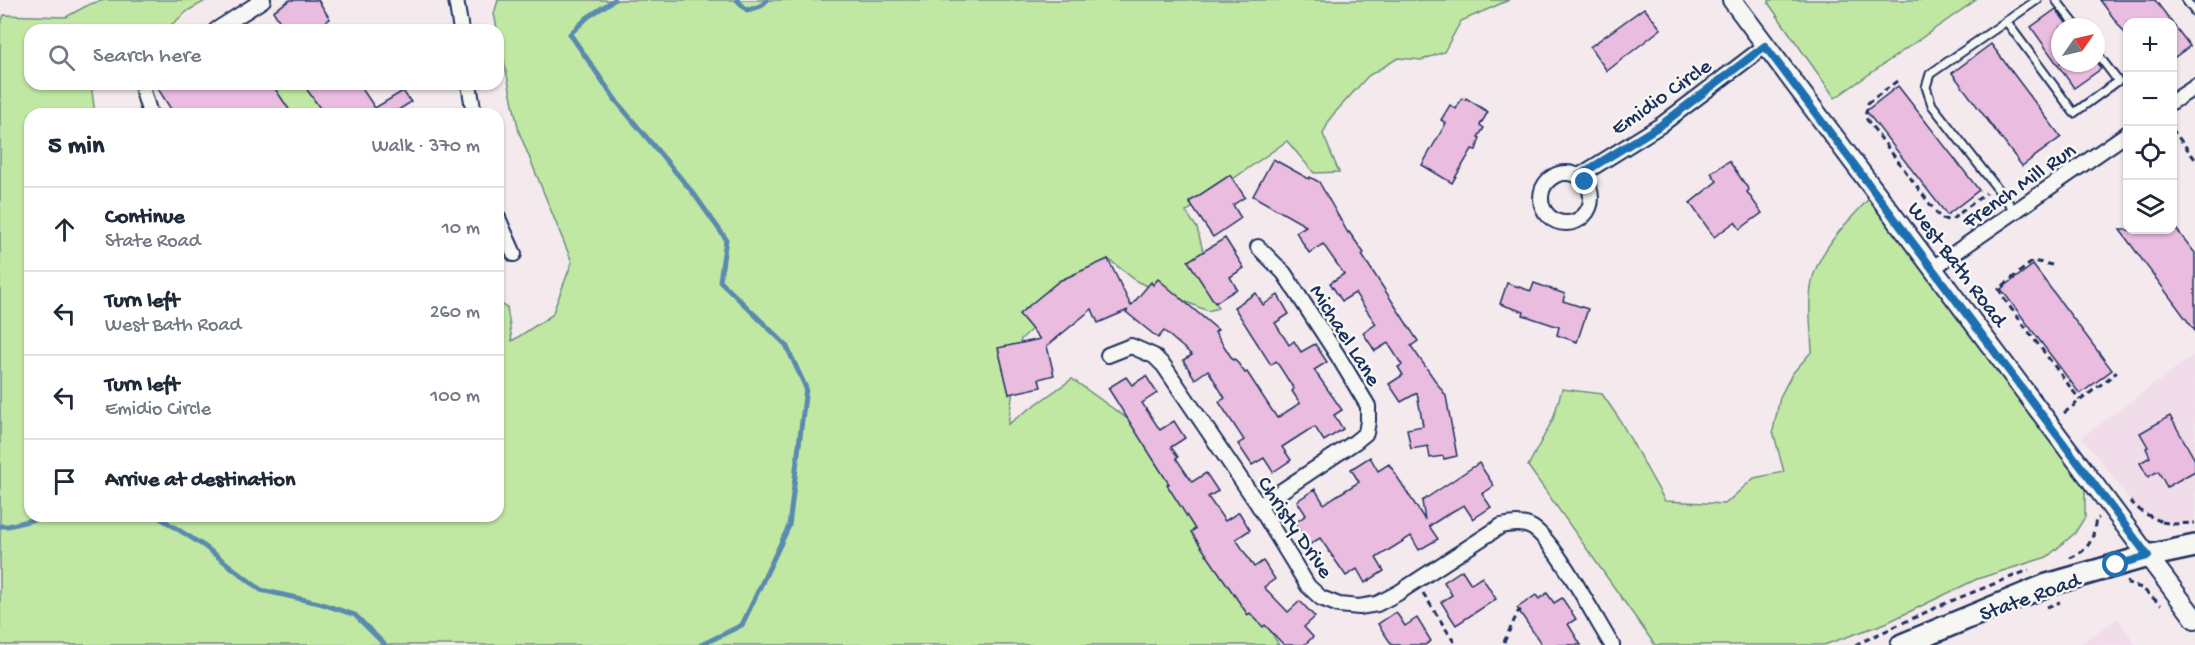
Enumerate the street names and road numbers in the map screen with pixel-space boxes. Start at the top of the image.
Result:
street label: Emidio Circle [1607,54,1718,142]
street label: French Mill Run [1958,138,2083,237]
street label: West Bath Road [1900,198,2013,335]
street label: Michael Lane [1302,280,1385,392]
street label: Christy Drive [1250,472,1338,585]
street label: State Road [1977,568,2086,629]

